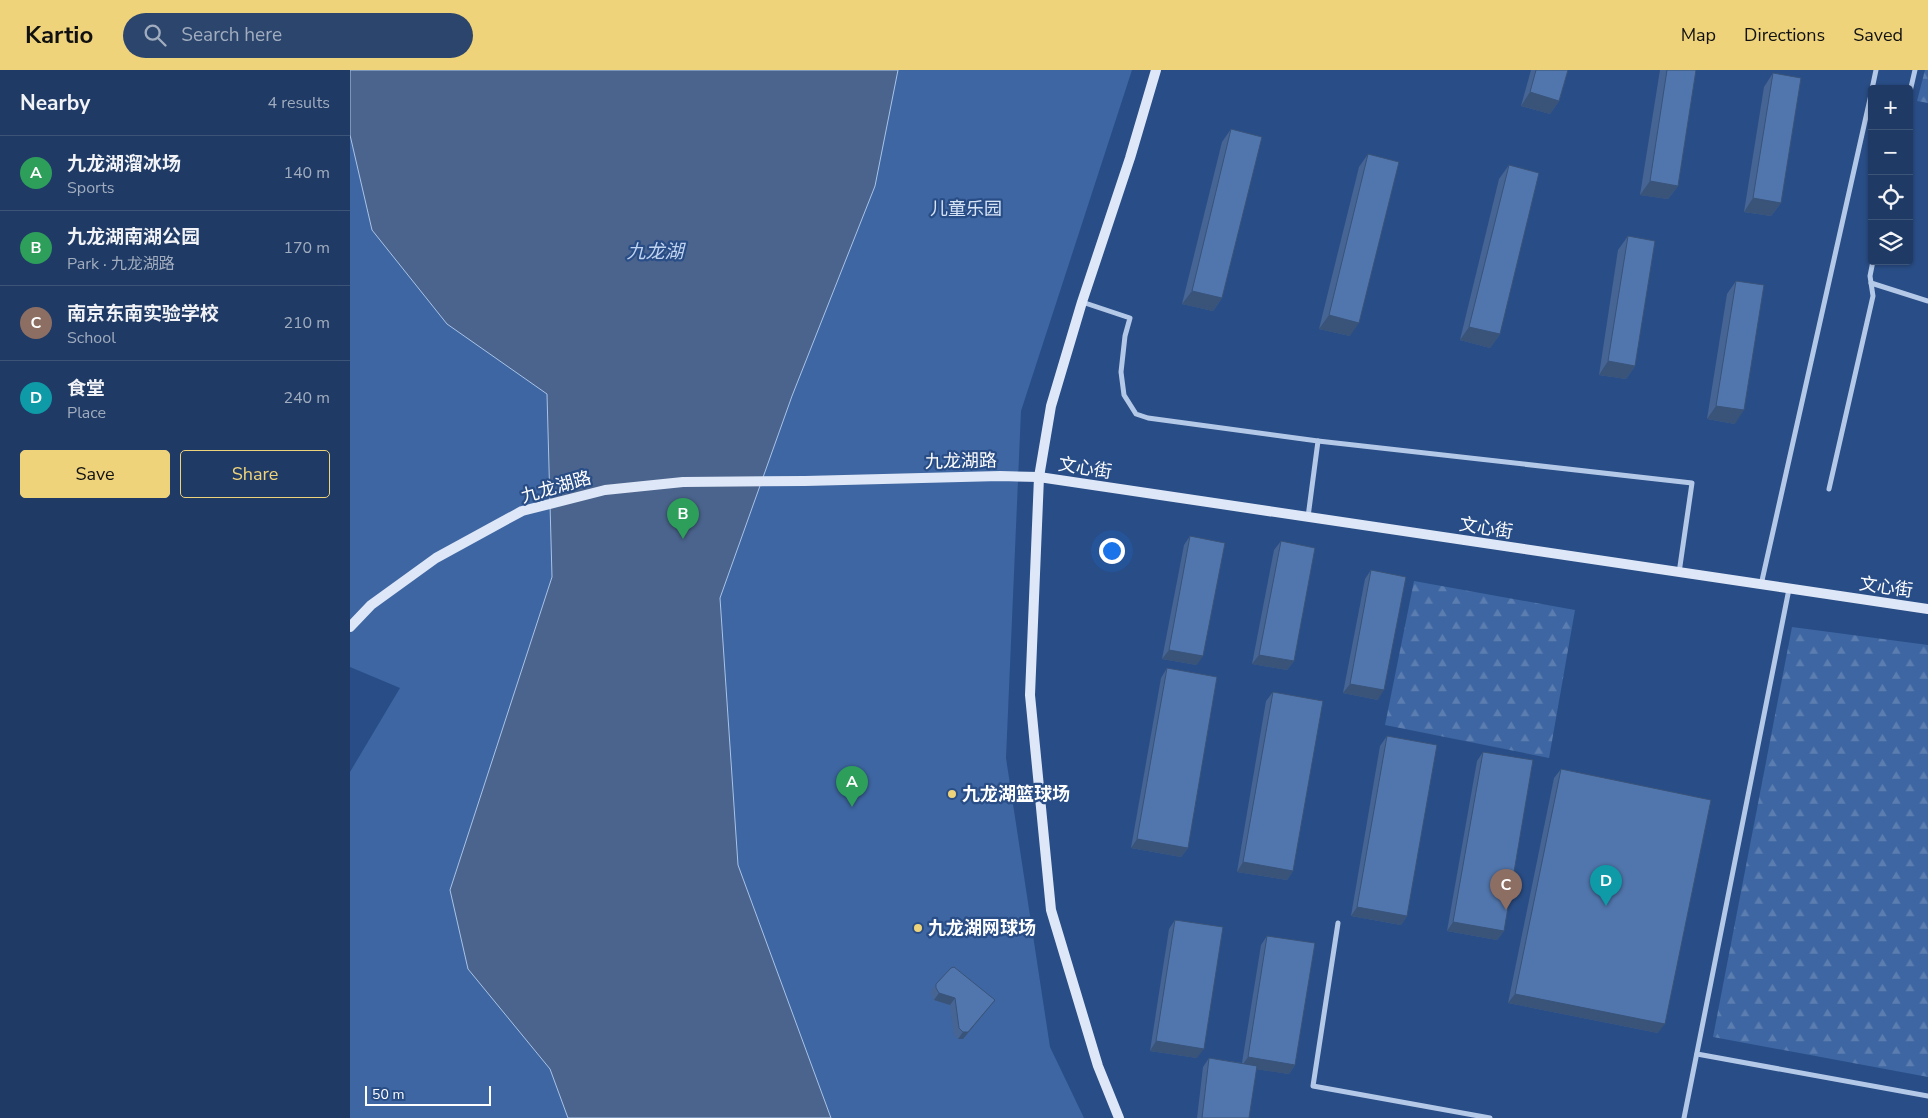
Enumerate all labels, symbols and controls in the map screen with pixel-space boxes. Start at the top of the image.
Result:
search box [123,13,473,58]
text: Kartio [25,19,93,51]
icon: search [141,21,169,49]
text: Search here [181,22,282,48]
text: Map [1681,23,1716,47]
text: Directions [1744,23,1825,47]
text: Saved [1853,23,1903,47]
map controls [1868,85,1913,265]
button: + [1868,85,1913,130]
text: Nearby [20,89,90,117]
text: 4 results [268,92,330,114]
button: − [1868,130,1913,175]
text: 九龙湖溜冰场 [67,151,181,177]
text: A [30,162,42,184]
text: 140 m [283,162,330,184]
button: locate [1868,175,1913,220]
text: Sports [67,177,115,199]
park label: 儿童乐园 [930,197,1002,221]
button: layers [1868,220,1913,265]
text: 九龙湖南湖公园 [67,224,200,250]
text: B [30,237,42,259]
text: 170 m [283,237,330,259]
water label: 九龙湖 [626,239,686,265]
text: Park · 九龙湖路 [67,253,175,275]
text: 南京东南实验学校 [67,301,219,327]
text: C [31,312,41,334]
text: 210 m [283,312,330,334]
text: School [67,327,116,349]
text: 食堂 [67,376,105,402]
text: D [30,387,42,409]
text: 240 m [283,387,330,409]
text: Place [67,402,106,424]
street label: 九龙湖路 [925,448,997,474]
button: Save [20,450,170,498]
button: Share [180,450,330,498]
street label: 文心街 [1056,452,1114,484]
street label: 九龙湖路 [518,466,594,508]
pin: B [667,498,699,539]
street label: 文心街 [1457,512,1515,544]
your location [1099,538,1125,564]
street label: 文心街 [1858,571,1914,603]
pin: A [836,766,868,807]
place label: 九龙湖篮球场 [962,782,1070,806]
marker: 九龙湖篮球场 [946,788,958,800]
pin: D [1590,865,1622,906]
pin: C [1490,869,1522,910]
place label: 九龙湖网球场 [928,916,1036,940]
marker: 九龙湖网球场 [912,922,924,934]
scale bar [365,1083,491,1106]
text: 50 m [372,1085,404,1104]

